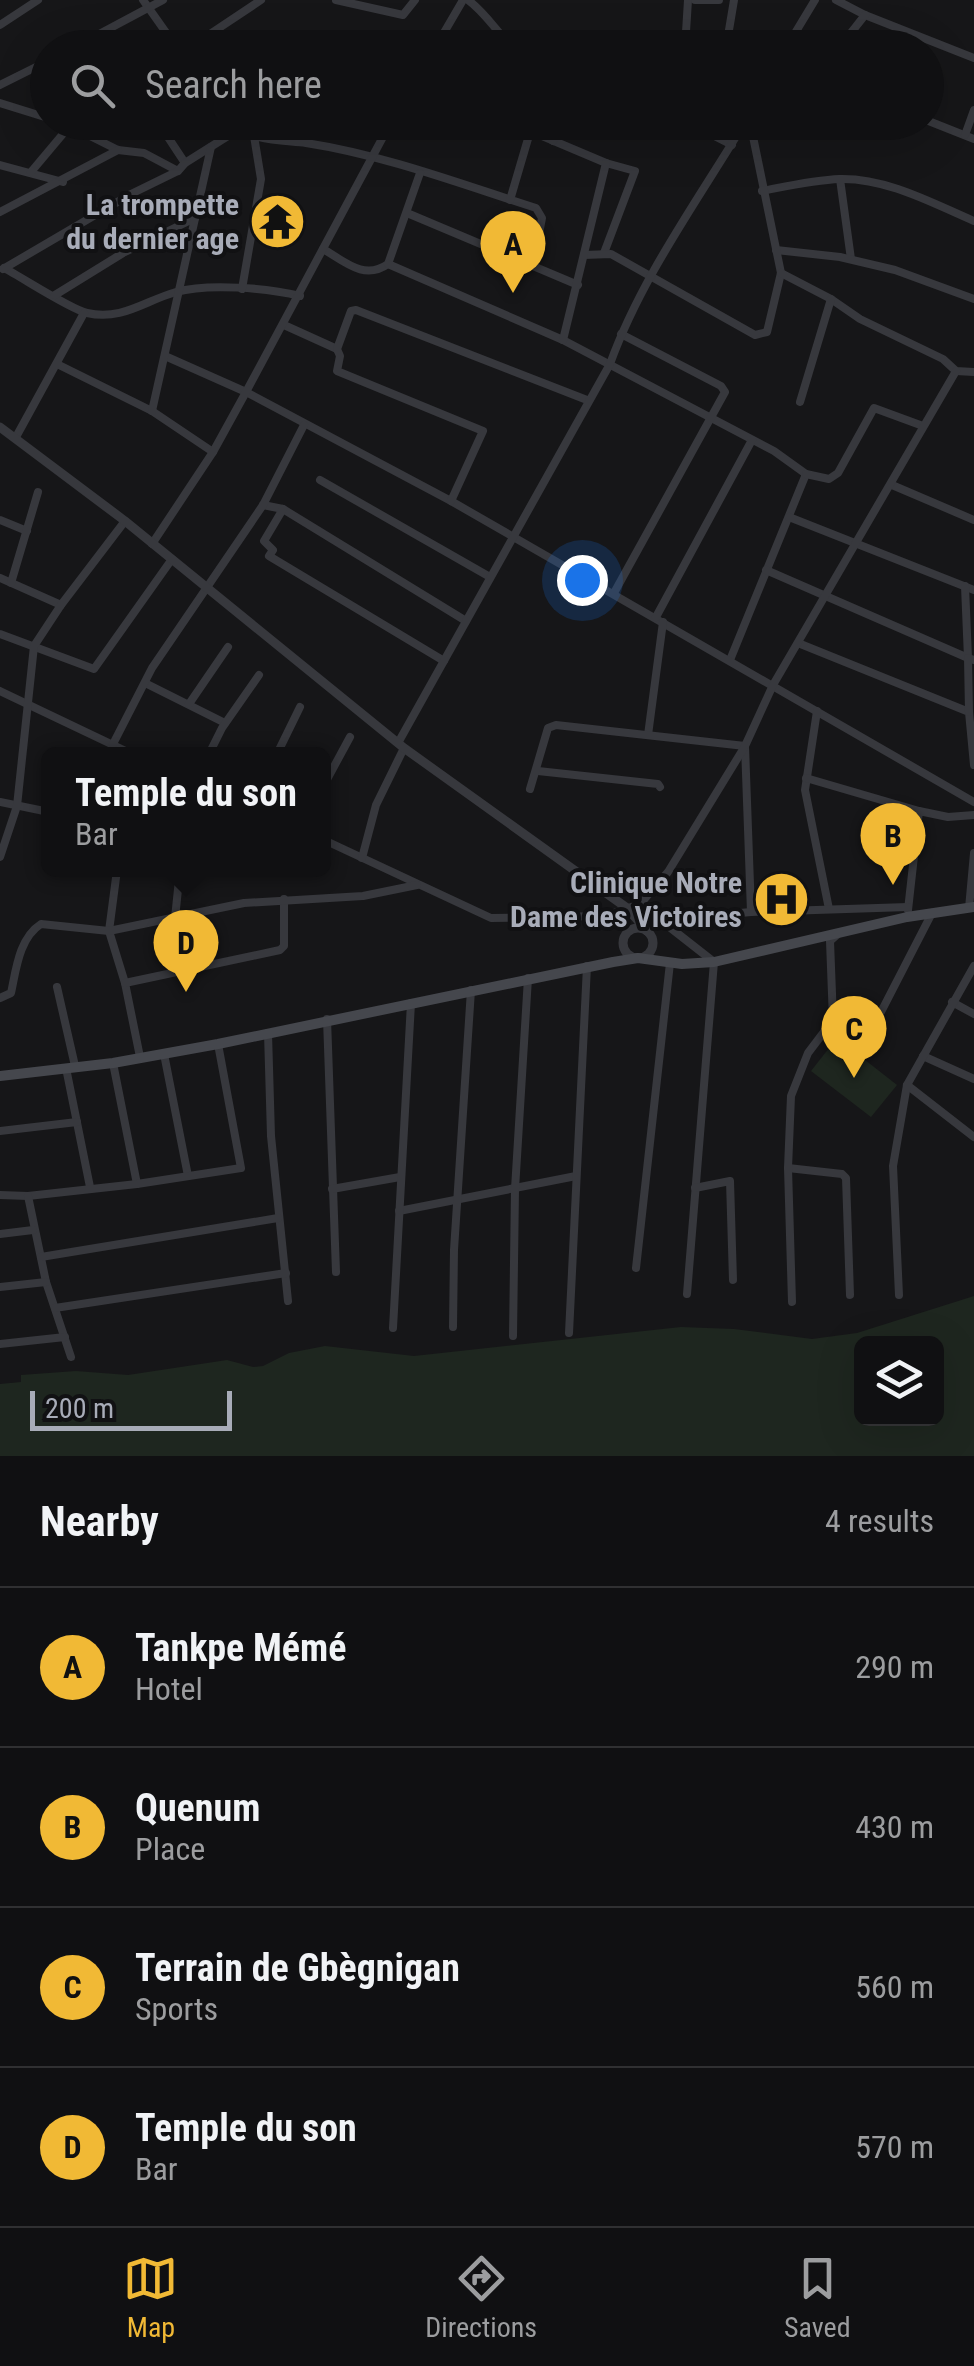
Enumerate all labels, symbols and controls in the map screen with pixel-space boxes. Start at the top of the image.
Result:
search box [30,30,944,140]
icon: search [65,58,120,113]
text: Search here [145,63,322,107]
place label: La trompette du dernier age [66,187,239,256]
temple icon: La trompette du dernier age [248,191,308,251]
pin: A [480,210,546,293]
your location [557,555,608,606]
popup [41,747,331,877]
text: Temple du son [75,771,297,815]
pin: B [860,802,926,885]
text: Bar [75,815,118,853]
place label: Clinique Notre Dame des Victoires [510,865,742,934]
hospital icon: Clinique Notre Dame des Victoires [751,869,811,929]
pin: D [154,910,218,992]
pin: C [822,996,886,1078]
map controls [854,1336,944,1426]
button: layers [854,1336,944,1426]
scale bar [30,1386,232,1430]
text: 200 m [45,1392,114,1425]
text: Nearby [40,1497,159,1546]
text: 4 results [825,1502,934,1540]
text: Tankpe Mémé [135,1626,346,1670]
text: A [63,1648,82,1686]
text: 290 m [855,1648,934,1686]
text: Hotel [135,1670,203,1708]
text: Quenum [135,1786,260,1830]
text: B [64,1808,81,1846]
text: 430 m [855,1808,934,1846]
text: Place [135,1830,205,1868]
text: Terrain de Gbègnigan [135,1946,460,1990]
text: C [63,1968,82,2006]
text: 560 m [855,1968,934,2006]
text: Sports [135,1990,218,2028]
text: Temple du son [135,2106,357,2150]
text: D [63,2128,82,2166]
text: 570 m [855,2128,934,2166]
text: Bar [135,2150,178,2188]
tab: Map [123,2251,178,2344]
tab: Directions [425,2251,537,2344]
tab: Saved [784,2251,851,2344]

